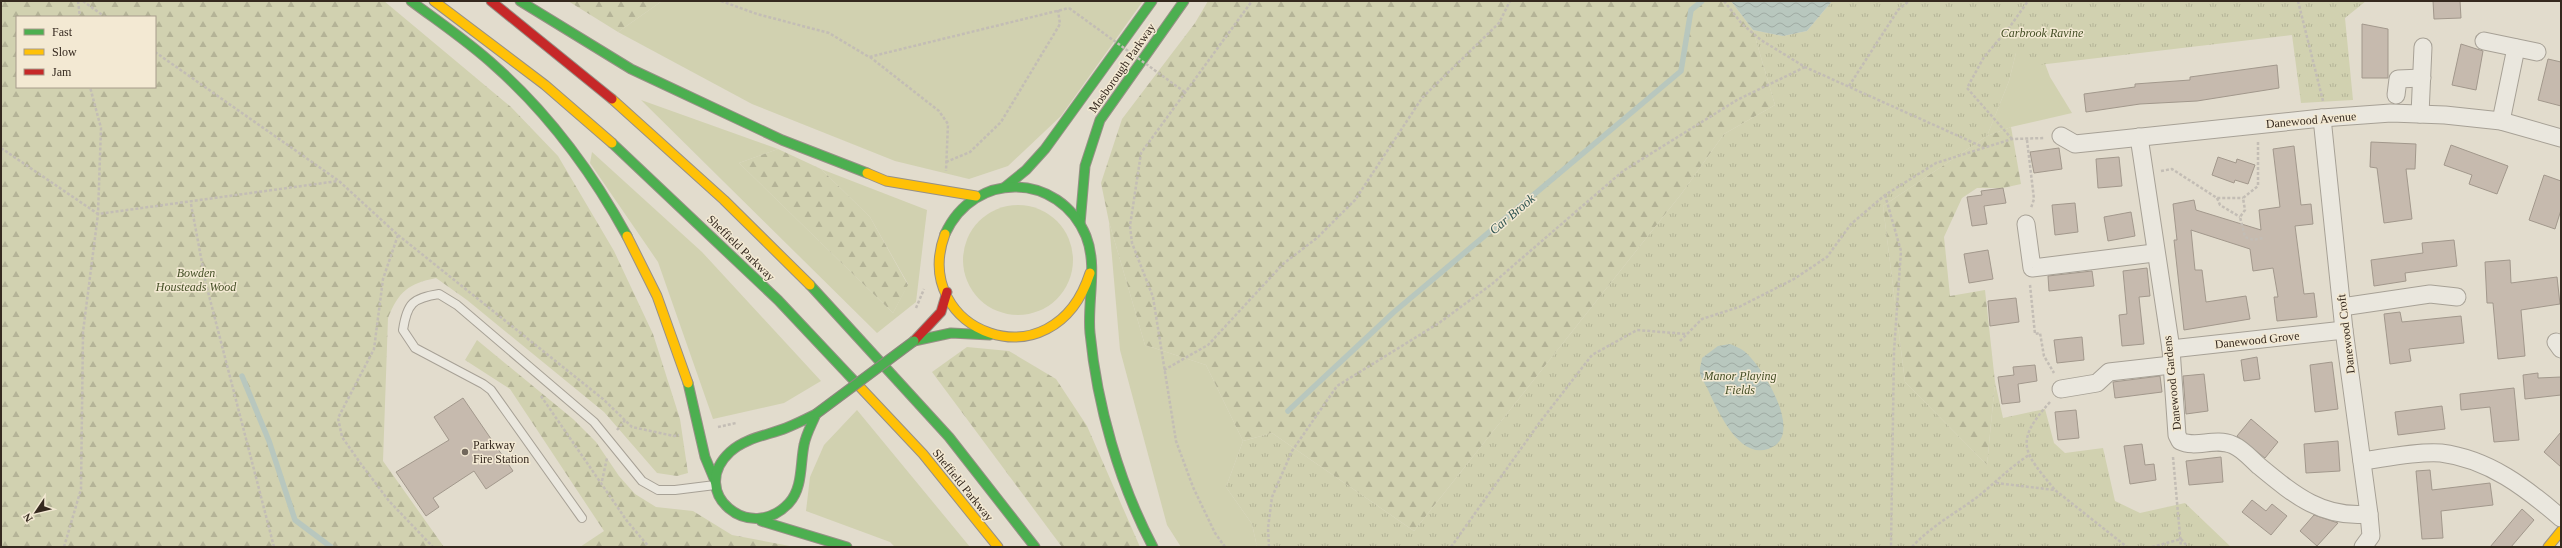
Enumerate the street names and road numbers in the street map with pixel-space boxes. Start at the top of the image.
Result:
street label: Mosborough Parkway [1086,20,1158,116]
street label: Danewood Avenue [2265,109,2357,131]
street label: Sheffield Parkway [704,212,778,284]
street label: Danewood Croft [2334,293,2358,375]
street label: Danewood Grove [2214,329,2300,351]
street label: Danewood Gardens [2160,335,2184,431]
street label: Sheffield Parkway [930,446,996,524]

